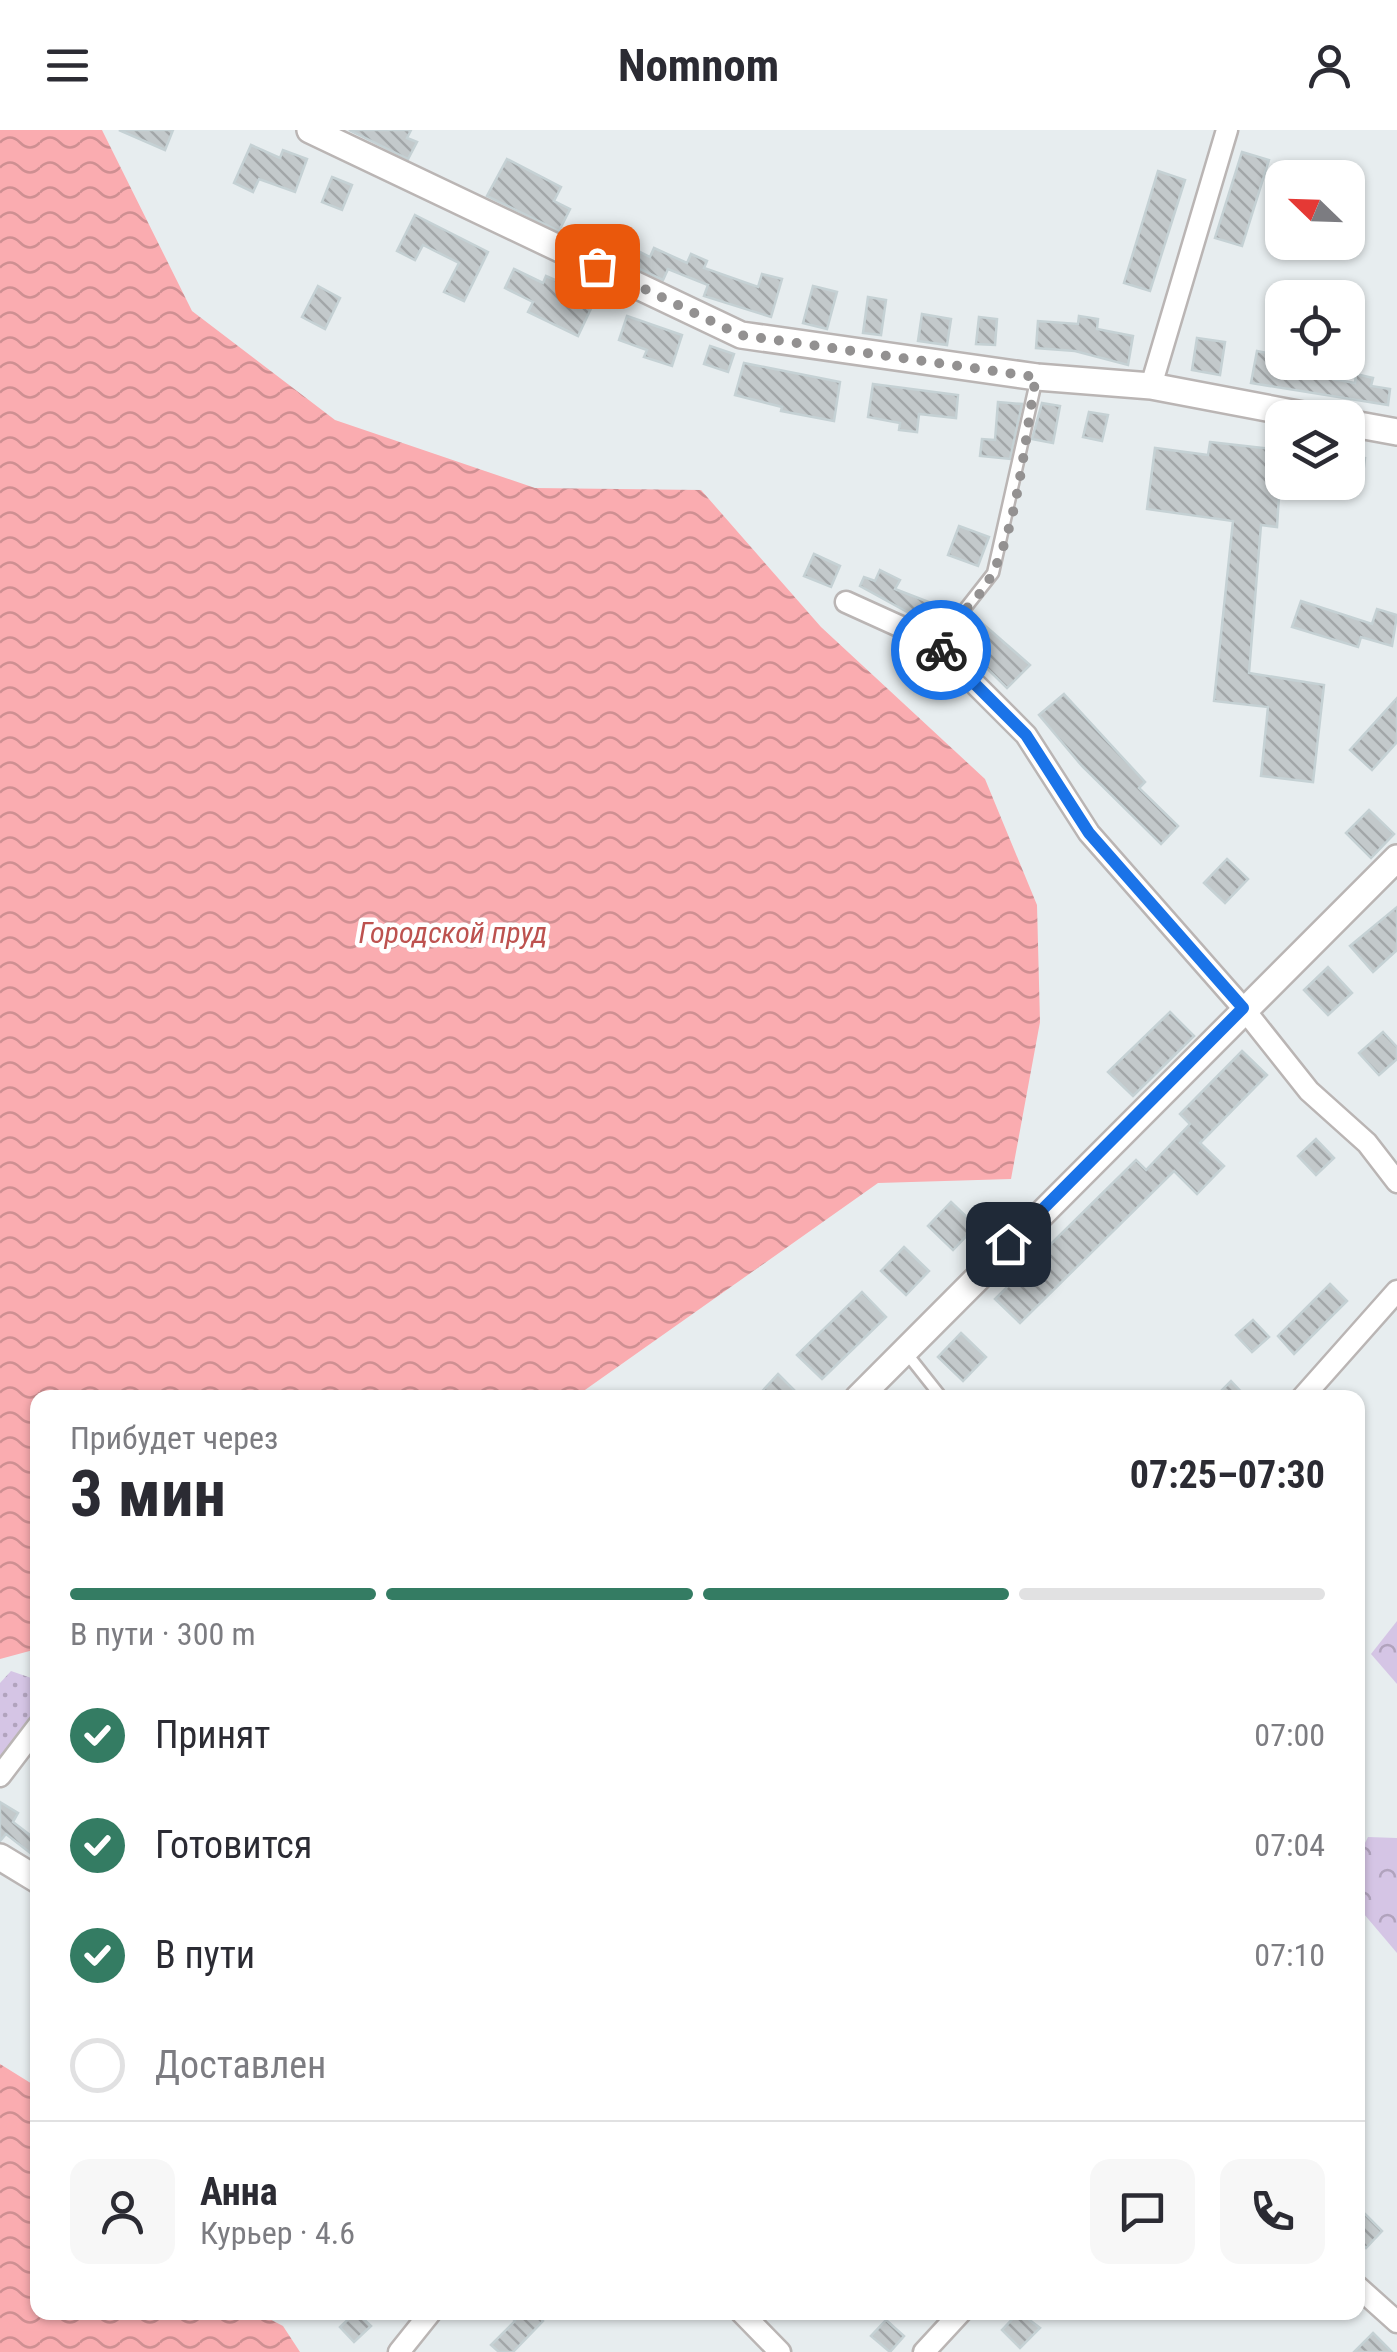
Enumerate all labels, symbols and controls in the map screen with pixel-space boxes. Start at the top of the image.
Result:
icon: menu [40,38,95,93]
icon: person [1302,38,1357,93]
text: Nomnom [618,39,779,92]
north arrow [1265,160,1365,260]
map controls [1265,160,1365,500]
pin [555,224,640,309]
icon: bag [570,239,625,294]
button: locate [1265,280,1365,380]
button: layers [1265,400,1365,500]
courier [891,600,991,700]
icon: bike [914,623,969,678]
water label: Городской пруд [359,915,547,950]
pin [966,1202,1051,1287]
icon: home [981,1217,1036,1272]
text: Прибудет через [70,1419,278,1457]
text: 07:25–07:30 [1130,1453,1325,1497]
text: 3 мин [70,1456,226,1532]
text: В пути · 300 m [70,1615,256,1653]
icon: check [70,1708,125,1763]
text: Принят [155,1713,271,1757]
text: 07:00 [1254,1716,1325,1754]
icon: check [70,1818,125,1873]
text: Готовится [155,1823,312,1867]
text: 07:04 [1254,1826,1325,1864]
icon: check [70,1928,125,1983]
text: В пути [155,1933,255,1977]
text: 07:10 [1254,1936,1325,1974]
text: Доставлен [155,2043,326,2087]
button: person [70,2159,175,2264]
button: chat [1090,2159,1195,2264]
button: phone [1220,2159,1325,2264]
text: Анна [200,2170,278,2214]
text: Курьер · 4.6 [200,2214,355,2252]

